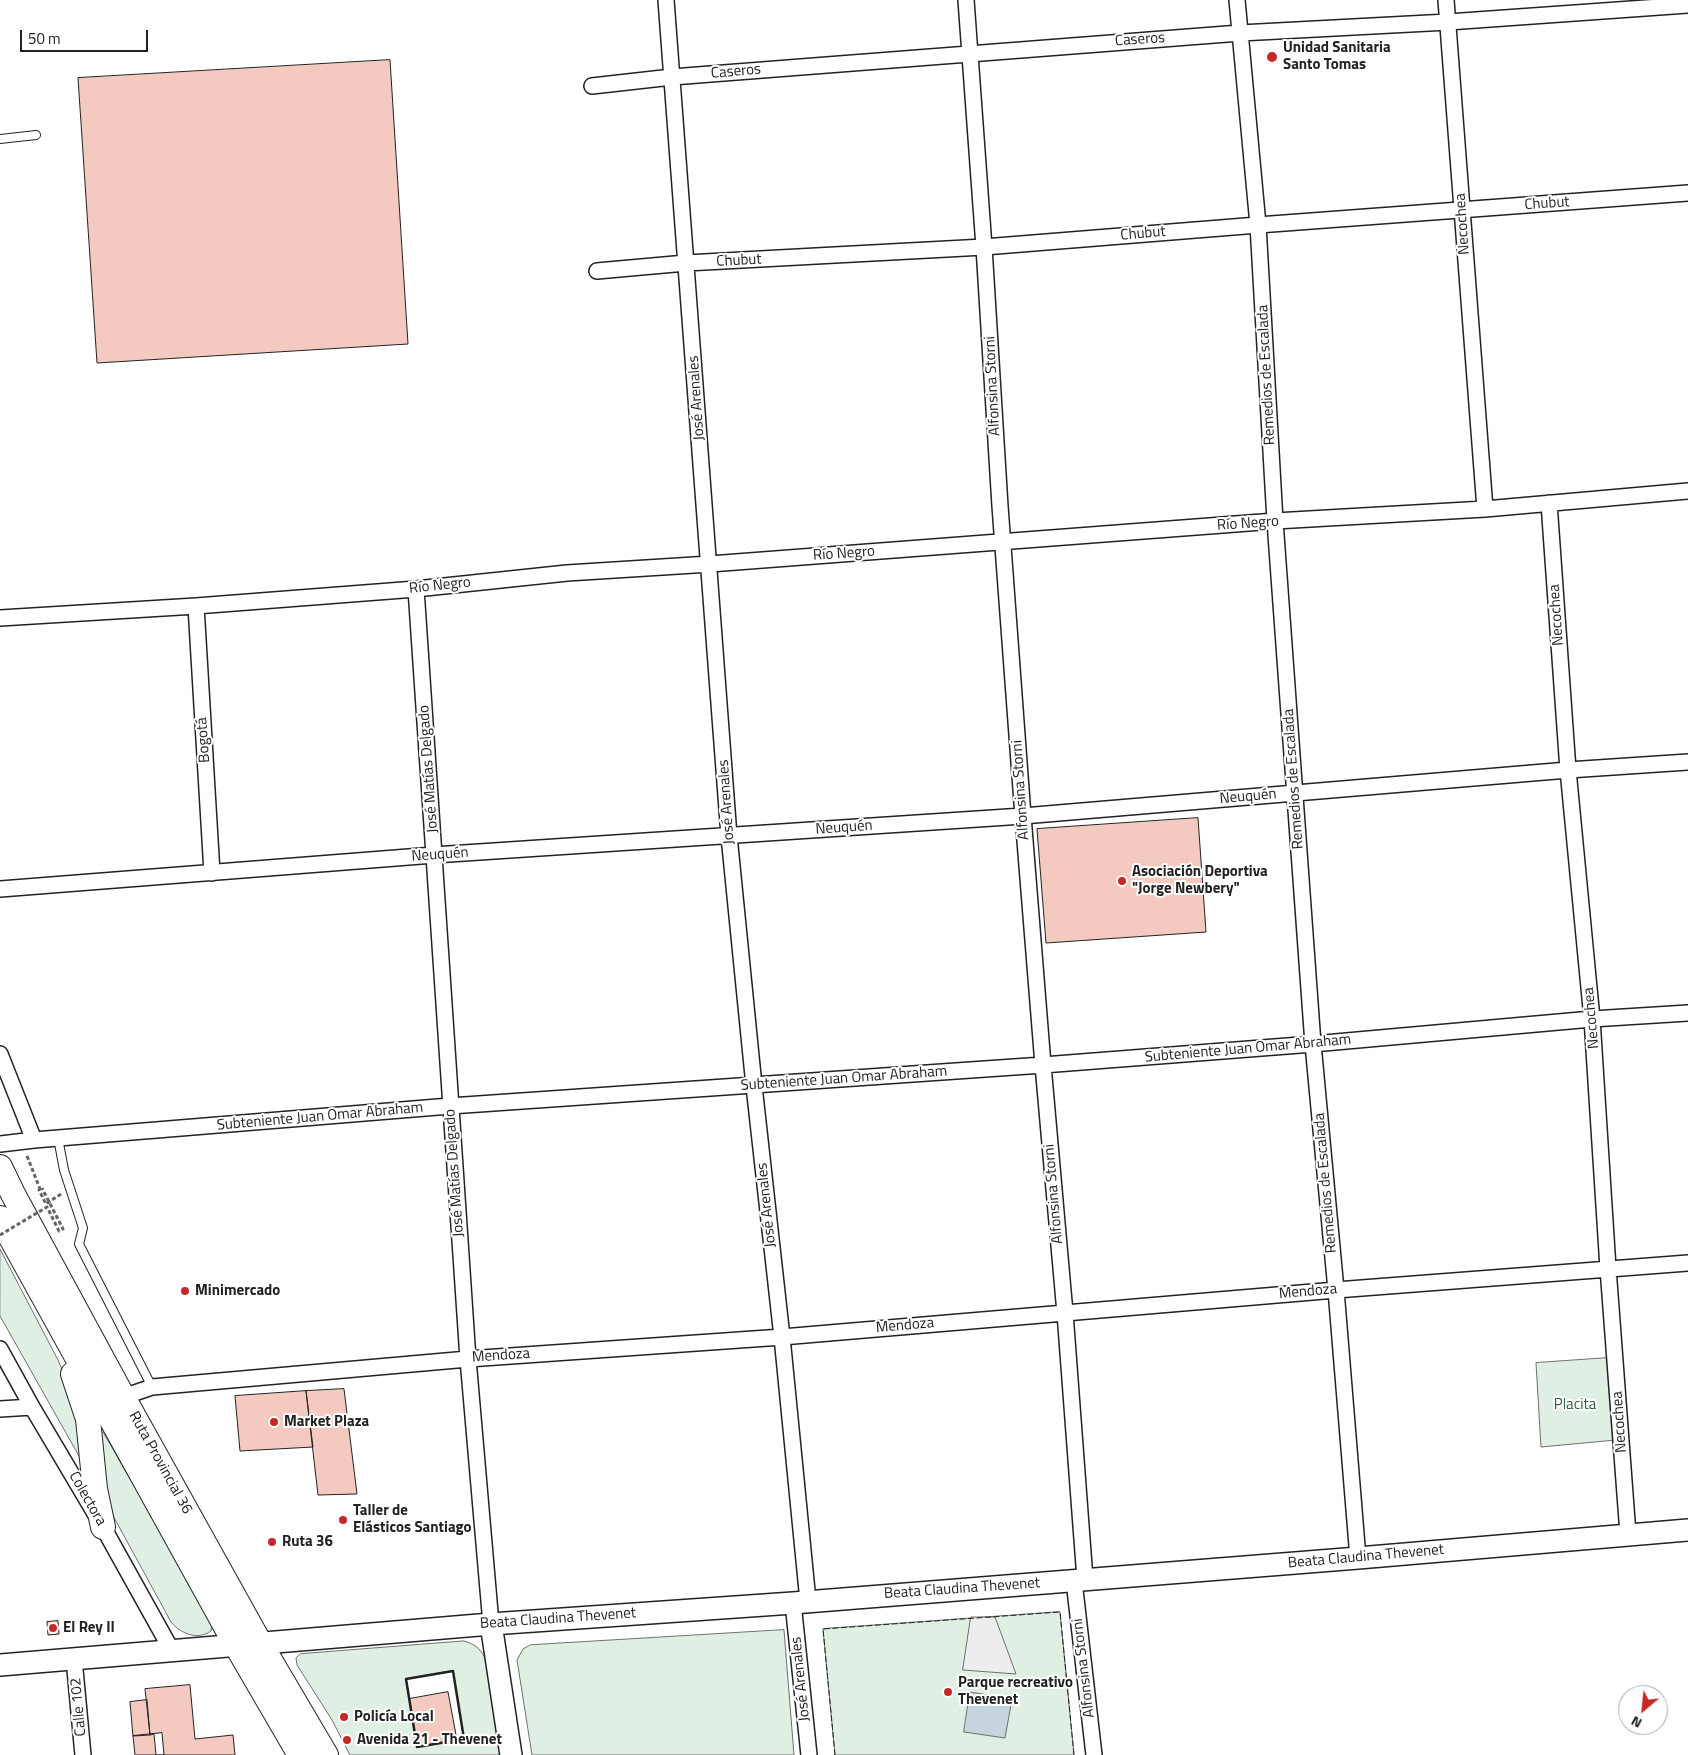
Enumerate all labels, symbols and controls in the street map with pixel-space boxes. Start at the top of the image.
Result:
scale bar [22,20,150,52]
text: 50 m [28,27,61,50]
street label: Caseros [1114,29,1166,51]
place label: Unidad Sanitaria Santo Tomas [1283,39,1391,74]
marker: Unidad Sanitaria Santo Tomas [1265,50,1279,64]
street label: Caseros [710,61,762,83]
street label: Necochea [1452,193,1474,255]
street label: Chubut [1524,193,1570,215]
street label: Chubut [1120,223,1166,245]
street label: Chubut [716,251,762,271]
street label: Remedios de Escalada [1254,304,1280,446]
street label: Alfonsina Storni [981,336,1005,436]
street label: José Arenales [685,355,709,441]
street label: Río Negro [1216,513,1280,535]
street label: Río Negro [812,543,876,565]
street label: Río Negro [408,574,472,598]
street label: Necochea [1546,584,1568,646]
street label: José Matías Delgado [416,704,442,834]
street label: Remedios de Escalada [1280,708,1308,850]
street label: Bogotá [193,717,215,763]
street label: Alfonsina Storni [1009,739,1033,841]
street label: José Arenales [715,759,739,845]
street label: Neuquén [1219,786,1277,808]
street label: Neuquén [815,817,873,839]
street label: Neuquén [411,844,469,866]
place label: Asociación Deportiva "Jorge Newbery" [1132,863,1268,898]
marker: Asociación Deportiva "Jorge Newbery" [1116,875,1128,887]
street label: Necochea [1580,986,1604,1050]
street label: Subteniente Juan Omar Abraham [1144,1031,1352,1067]
street label: Subteniente Juan Omar Abraham [740,1063,948,1095]
street label: Subteniente Juan Omar Abraham [216,1099,424,1135]
street label: José Matías Delgado [442,1108,468,1238]
street label: Remedios de Escalada [1311,1112,1341,1254]
street label: Alfonsina Storni [1041,1143,1067,1245]
street label: José Arenales [754,1162,780,1248]
street label: Mendoza [1278,1280,1338,1304]
place label: Minimercado [195,1282,280,1300]
marker: Minimercado [179,1285,191,1297]
street label: Mendoza [875,1314,935,1338]
street label: Mendoza [471,1345,531,1367]
street label: Necochea [1609,1391,1631,1453]
park label: Placita [1554,1396,1596,1414]
street label: Ruta Provincial 36 [124,1409,196,1517]
place label: Market Plaza [284,1413,369,1431]
marker: Market Plaza [268,1416,280,1428]
street label: Colectora [64,1469,110,1529]
place label: Taller de Elásticos Santiago [353,1502,472,1537]
marker: Taller de Elásticos Santiago [337,1514,349,1526]
place label: Ruta 36 [282,1533,333,1551]
marker: Ruta 36 [266,1536,278,1548]
street label: Beata Claudina Thevenet [1287,1541,1445,1573]
street label: Beata Claudina Thevenet [883,1575,1041,1603]
street label: Beata Claudina Thevenet [479,1605,637,1633]
street label: Alfonsina Storni [1069,1617,1099,1719]
place label: El Rey II [63,1619,115,1637]
marker: El Rey II [47,1622,59,1634]
street label: José Arenales [788,1636,814,1722]
place label: Parque recreativo Thevenet [958,1674,1073,1709]
street label: Calle 102 [67,1677,91,1737]
north arrow [1618,1685,1668,1735]
marker: Parque recreativo Thevenet [942,1686,954,1698]
place label: Policía Local [354,1708,434,1726]
marker: Policía Local [338,1711,350,1723]
text: N [1627,1711,1645,1734]
place label: Avenida 21 - Thevenet [357,1731,502,1749]
marker: Avenida 21 - Thevenet [341,1734,353,1746]

